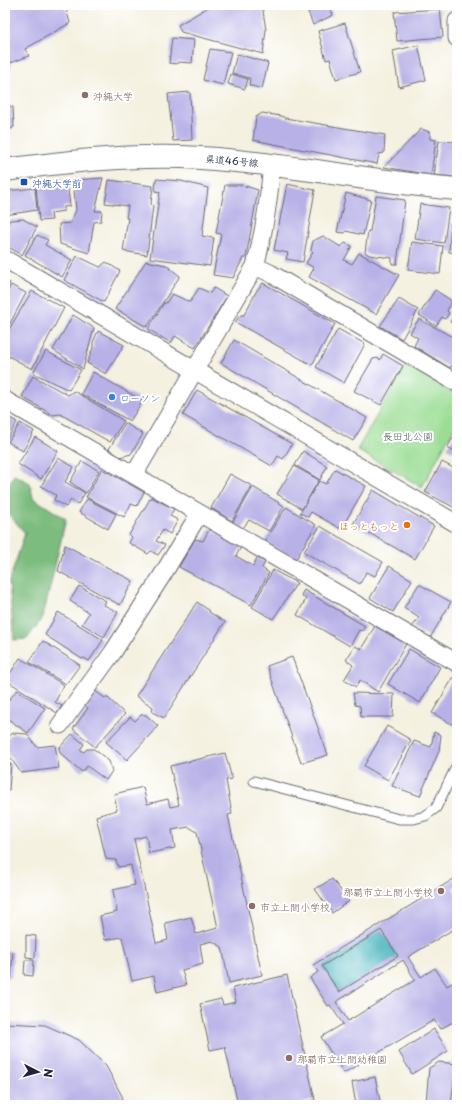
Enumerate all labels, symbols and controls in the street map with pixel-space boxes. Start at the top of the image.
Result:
place label: 沖縄大学 [93,88,133,103]
marker: 沖縄大学 [80,90,90,100]
street label: 県道46号線 [205,150,259,170]
place label: 沖縄大学前 [32,175,82,190]
marker: 沖縄大学前 [19,177,29,187]
place label: ローソン [120,390,160,405]
marker: ローソン [107,392,117,402]
park label: 長田北公園 [383,428,433,443]
place label: ほっともっと [339,518,399,533]
marker: ほっともっと [402,520,412,530]
place label: 那覇市立上間小学校 [343,884,433,899]
marker: 那覇市立上間小学校 [436,886,446,896]
place label: 市立上間小学校 [260,899,330,914]
marker: 市立上間小学校 [247,901,257,911]
place label: 那覇市立上間幼稚園 [297,1051,387,1066]
north arrow [18,1052,58,1092]
marker: 那覇市立上間幼稚園 [284,1053,294,1063]
text: N [40,1068,57,1079]

